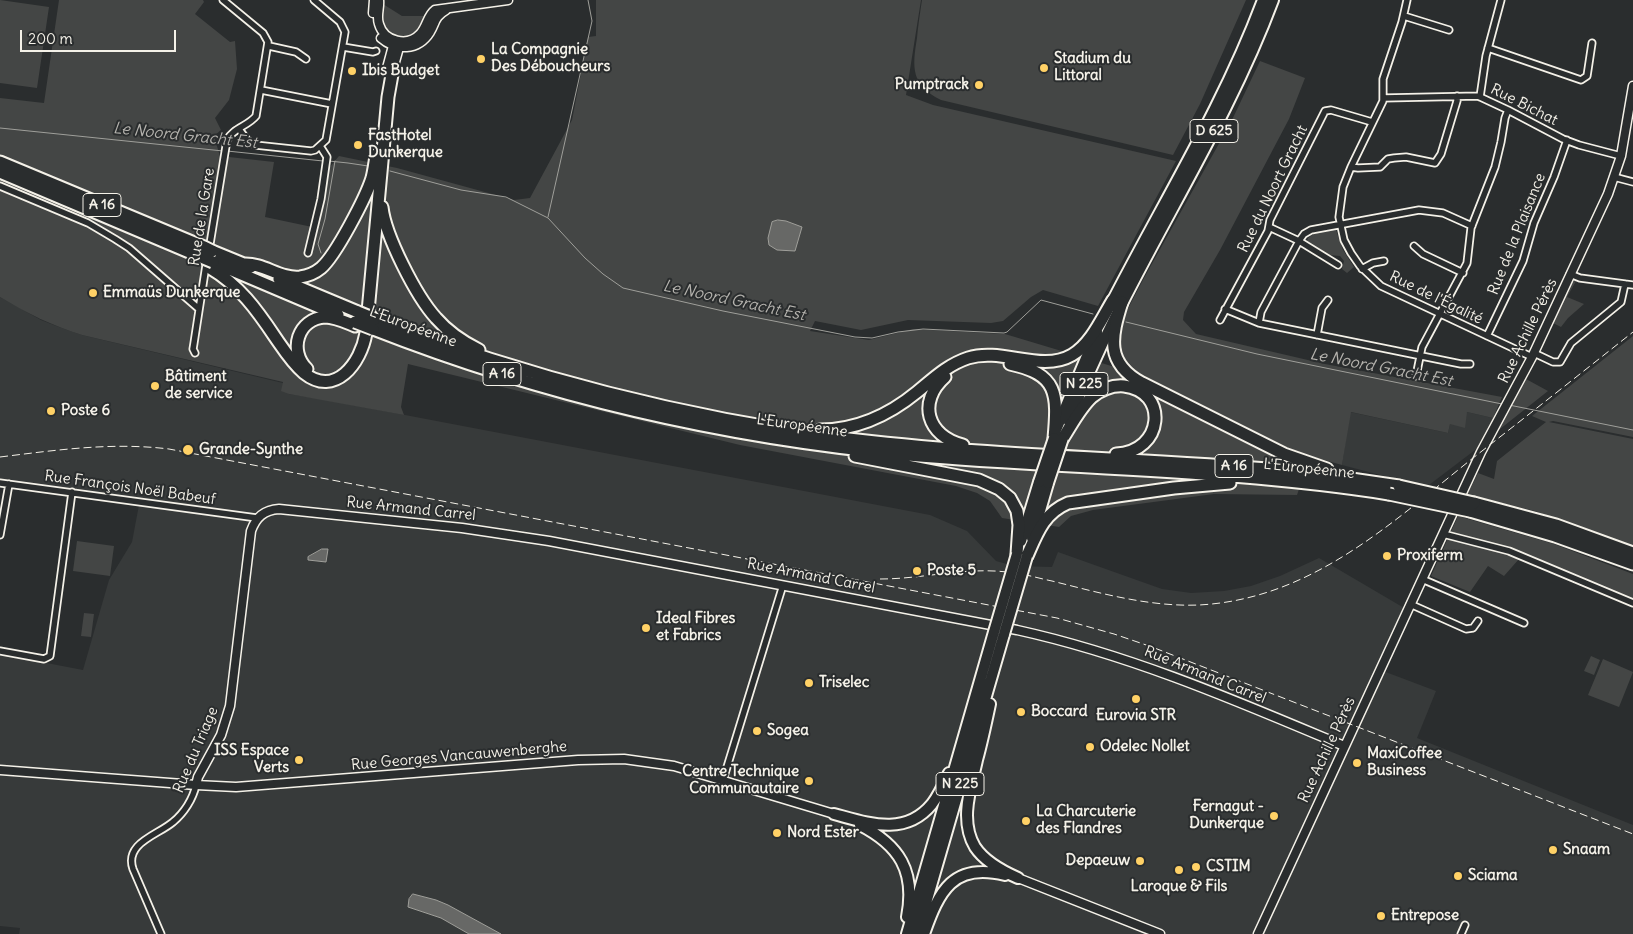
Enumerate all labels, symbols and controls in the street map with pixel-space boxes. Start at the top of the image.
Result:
scale bar [22,20,179,52]
text: 200 m [28,29,73,48]
place label: La Compagnie Des Déboucheurs [491,41,610,76]
place label: Stadium du Littoral [1054,50,1131,85]
marker: La Compagnie Des Déboucheurs [475,53,487,65]
place label: Ibis Budget [362,62,439,80]
marker: Stadium du Littoral [1038,62,1050,74]
marker: Ibis Budget [346,65,358,77]
place label: Pumptrack [895,76,969,94]
marker: Pumptrack [973,79,985,91]
street label: Rue Bichat [1487,80,1561,130]
water label: Le Noord Gracht Est [112,119,258,153]
road number: D 625 [1190,120,1238,142]
street label: Rue du Noort Gracht [1234,122,1312,256]
place label: FastHotel Dunkerque [368,127,443,162]
marker: FastHotel Dunkerque [352,139,364,151]
street label: Rue de la Gare [185,167,219,267]
street label: Rue de la Plaisance [1484,171,1550,297]
road number: A 16 [83,194,121,216]
street label: Rue de l'Égalité [1386,268,1486,328]
street label: Rue Achille Pérès [1495,276,1561,386]
water label: Le Noord Gracht Est [661,277,807,325]
place label: Emmaüs Dunkerque [103,284,240,302]
marker: Emmaüs Dunkerque [87,287,99,299]
street label: L'Européenne [367,303,459,351]
water label: Le Noord Gracht Est [1308,345,1454,391]
road number: A 16 [483,362,521,386]
place label: Bâtiment de service [165,368,233,403]
road number: N 225 [1060,372,1108,396]
marker: Bâtiment de service [149,380,161,392]
place label: Poste 6 [61,402,110,420]
marker: Poste 6 [45,405,57,417]
street label: L'Européenne [755,411,849,441]
place label: Grande-Synthe [199,441,303,459]
marker: Grande-Synthe [181,443,195,457]
road number: A 16 [1215,454,1253,478]
street label: L'Européenne [1262,455,1356,483]
street label: Rue François Noël Babeuf [43,467,217,509]
street label: Rue Armand Carrel [345,493,477,525]
place label: Proxiferm [1397,547,1463,565]
marker: Proxiferm [1381,550,1393,562]
street label: Rue Armand Carrel [746,555,876,597]
place label: Poste 5 [927,562,976,580]
marker: Poste 5 [911,565,923,577]
place label: Ideal Fibres et Fabrics [656,610,735,645]
marker: Ideal Fibres et Fabrics [640,622,652,634]
street label: Rue Armand Carrel [1141,642,1269,708]
place label: Triselec [819,674,869,692]
marker: Triselec [803,677,815,689]
marker: Eurovia STR [1130,693,1142,705]
street label: Rue Achille Pérès [1295,694,1359,806]
place label: Boccard [1031,703,1088,721]
street label: Rue du Triage [170,704,222,796]
marker: Boccard [1015,706,1027,718]
place label: Eurovia STR [1096,707,1176,725]
place label: Sogea [767,722,809,740]
marker: Sogea [751,725,763,737]
street label: Rue Georges Vancauwenberghe [350,738,568,774]
place label: Odelec Nollet [1100,738,1190,756]
marker: Odelec Nollet [1084,741,1096,753]
place label: ISS Espace Verts [214,742,289,777]
place label: MaxiCoffee Business [1367,745,1442,780]
marker: ISS Espace Verts [293,754,305,766]
marker: MaxiCoffee Business [1351,757,1363,769]
place label: Centre Technique Communautaire [682,763,799,798]
road number: N 225 [936,772,984,796]
marker: Centre Technique Communautaire [803,775,815,787]
place label: Fernagut - Dunkerque [1189,798,1264,833]
place label: La Charcuterie des Flandres [1036,803,1136,838]
marker: Fernagut - Dunkerque [1268,810,1280,822]
marker: La Charcuterie des Flandres [1020,815,1032,827]
place label: Nord Ester [787,824,859,842]
marker: Nord Ester [771,827,783,839]
place label: Snaam [1563,841,1610,859]
marker: Snaam [1547,844,1559,856]
place label: Depaeuw [1066,852,1130,870]
marker: Depaeuw [1134,855,1146,867]
place label: CSTIM [1206,858,1251,876]
marker: CSTIM [1190,861,1202,873]
marker: Laroque & Fils [1173,864,1185,876]
place label: Sciama [1468,867,1518,885]
marker: Sciama [1452,870,1464,882]
place label: Laroque & Fils [1131,878,1227,896]
place label: Entrepose [1391,907,1459,925]
marker: Entrepose [1375,910,1387,922]

